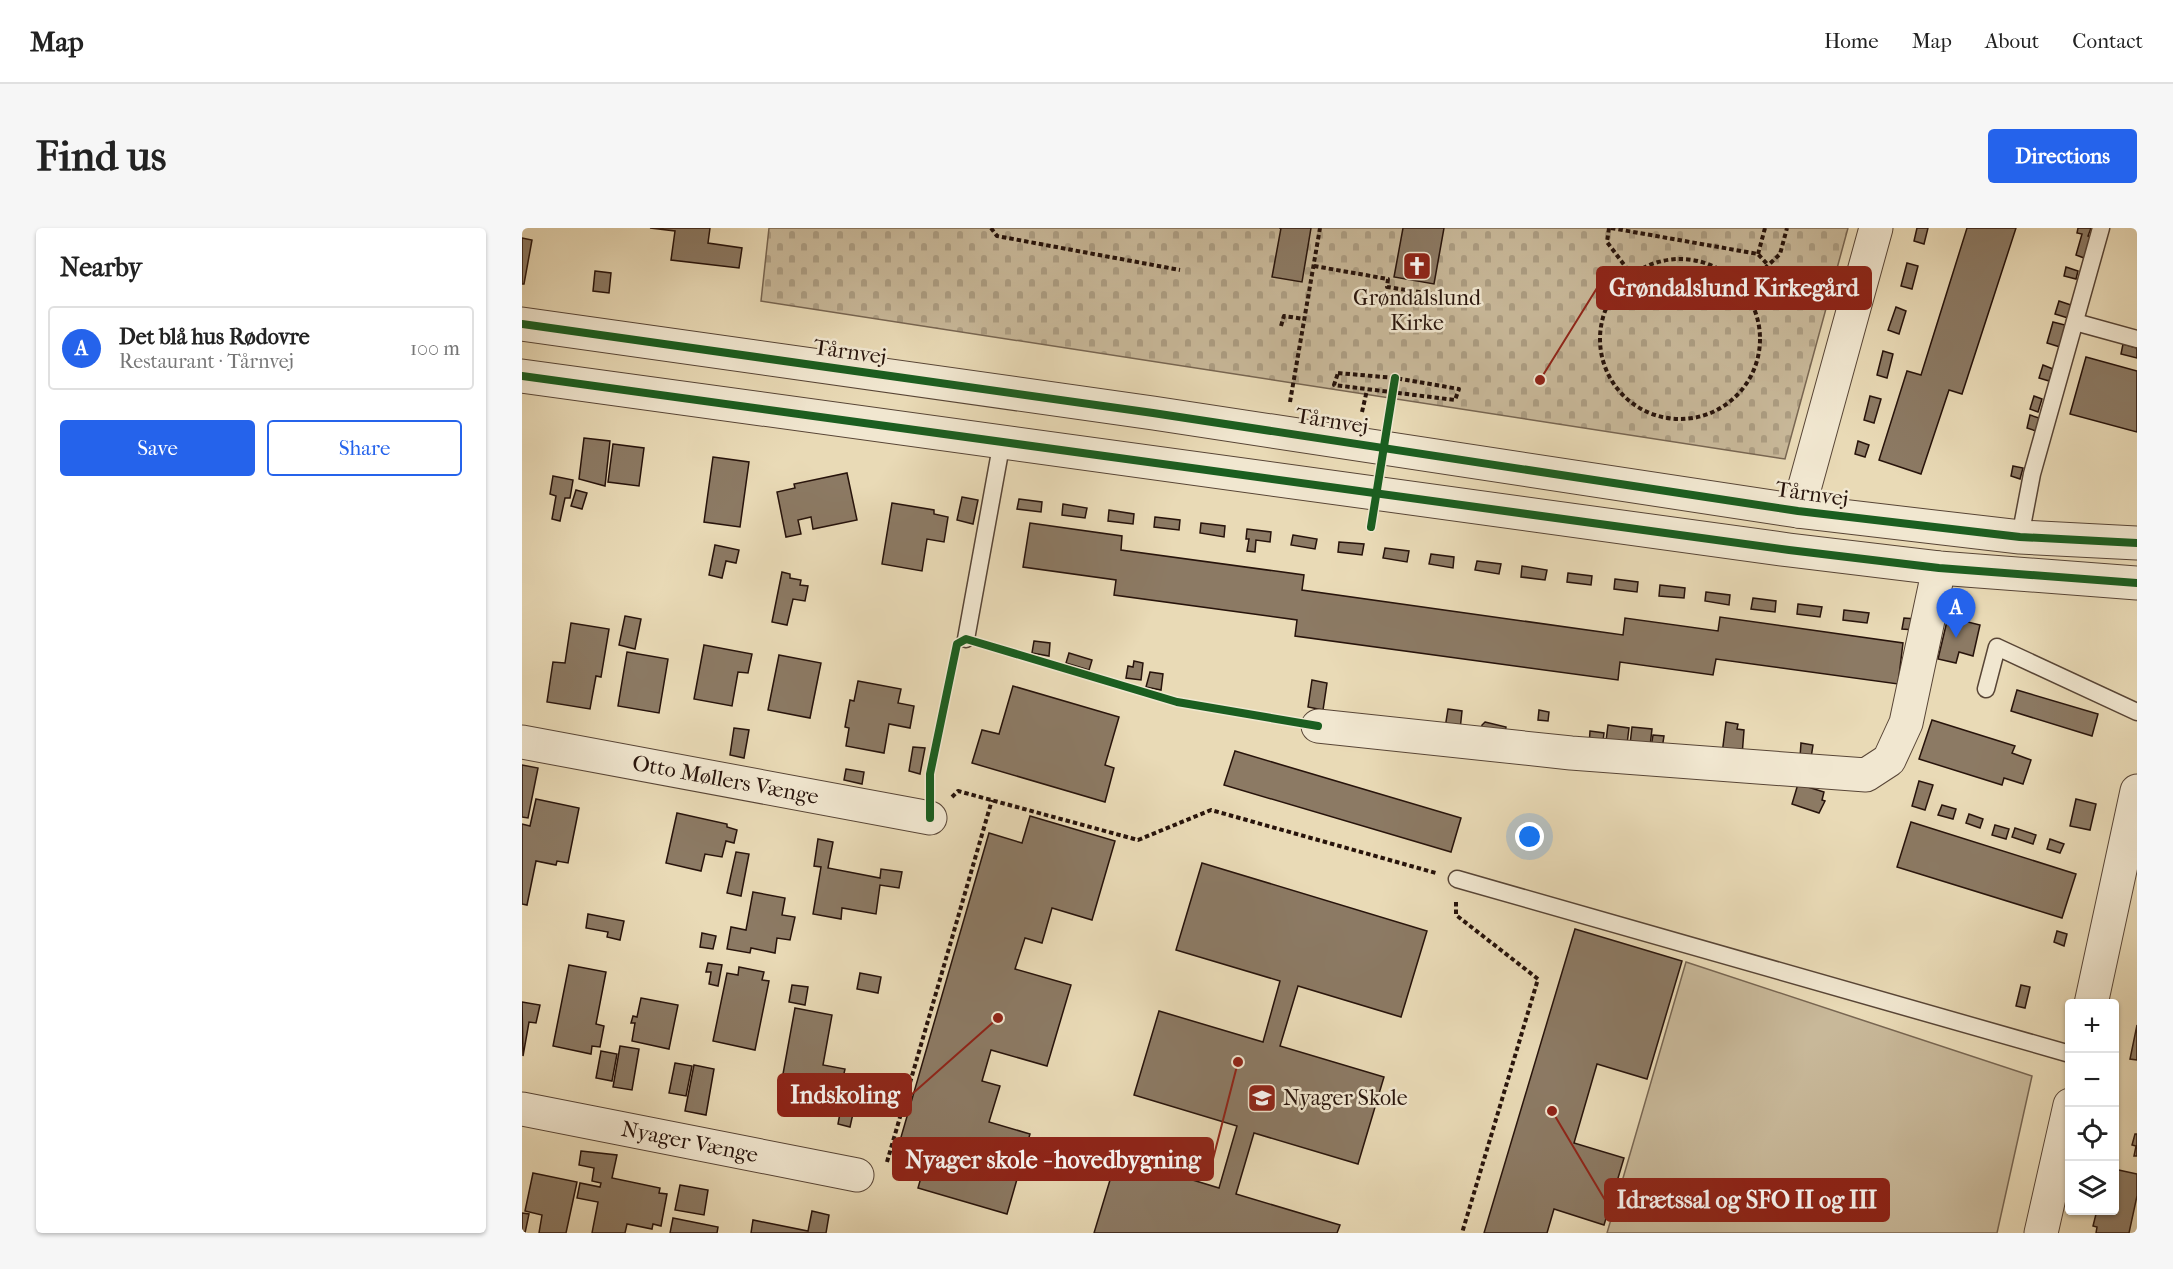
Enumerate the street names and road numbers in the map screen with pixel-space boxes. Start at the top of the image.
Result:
street label: Tårnvej [812,334,888,370]
street label: Tårnvej [1294,402,1370,440]
street label: Tårnvej [1774,476,1850,512]
street label: Otto Møllers Vænge [630,750,821,810]
street label: Nyager Vænge [619,1116,760,1168]

